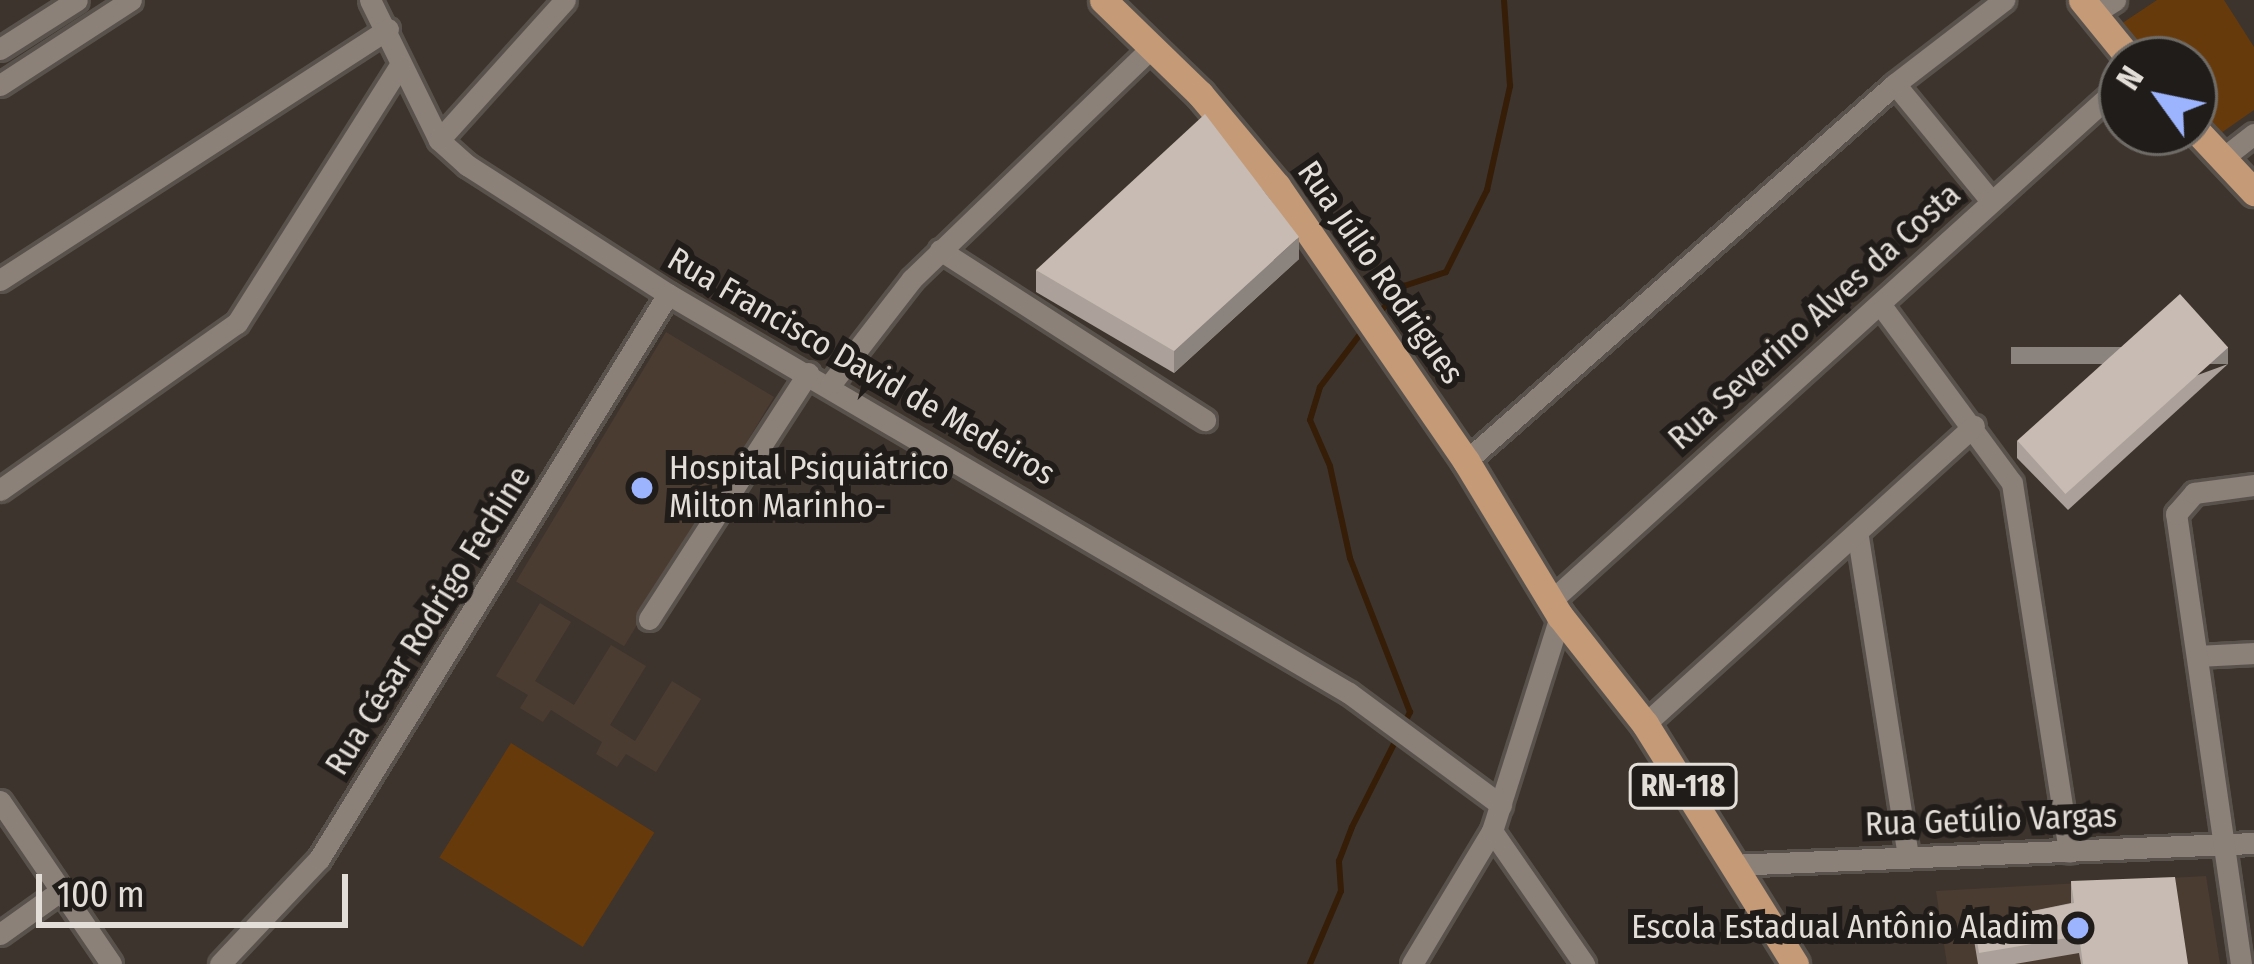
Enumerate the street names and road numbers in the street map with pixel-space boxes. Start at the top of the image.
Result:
street label: Rua Júlio Rodrigues [1288,154,1472,392]
street label: Rua Severino Alves da Costa [1661,175,1969,459]
street label: Rua Francisco David de Medeiros [660,240,1062,494]
street label: Rua César Rodrigo Fechine [318,459,540,783]
road number: RN-118 [1626,762,1740,810]
street label: Rua Getúlio Vargas [1864,797,2118,845]

